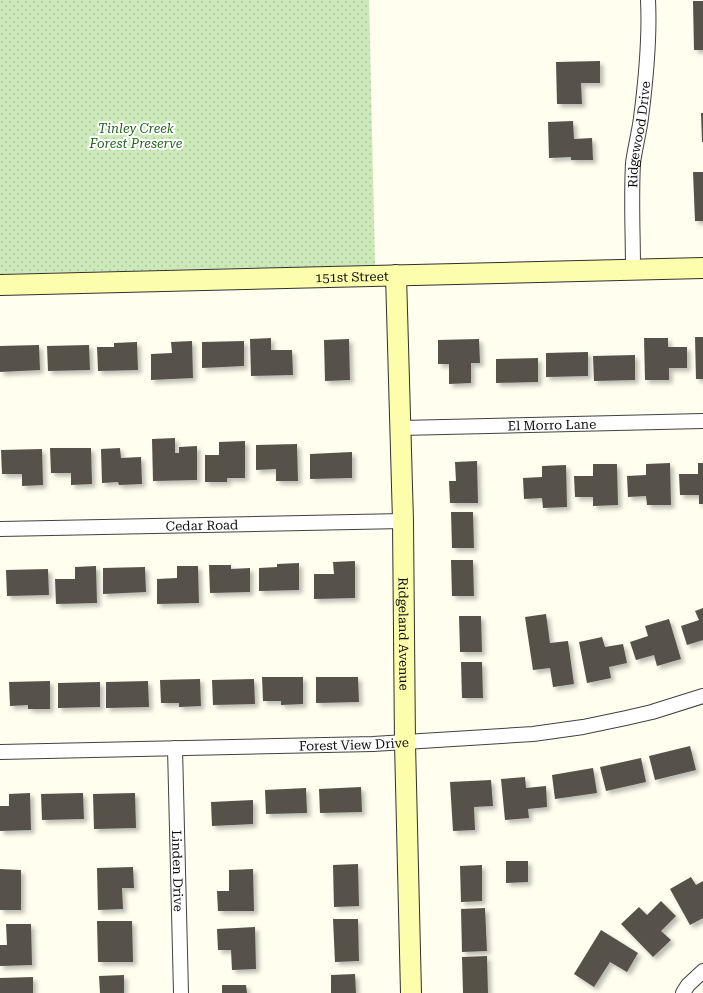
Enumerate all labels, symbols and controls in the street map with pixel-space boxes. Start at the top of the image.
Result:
street label: Ridgewood Drive [625,80,653,188]
park label: Tinley Creek Forest Preserve [89,121,183,151]
street label: 151st Street [315,269,389,285]
street label: El Morro Lane [508,416,596,434]
street label: Cedar Road [166,517,239,534]
street label: Ridgeland Avenue [396,577,412,691]
street label: Forest View Drive [299,735,409,754]
street label: Linden Drive [169,830,186,912]

